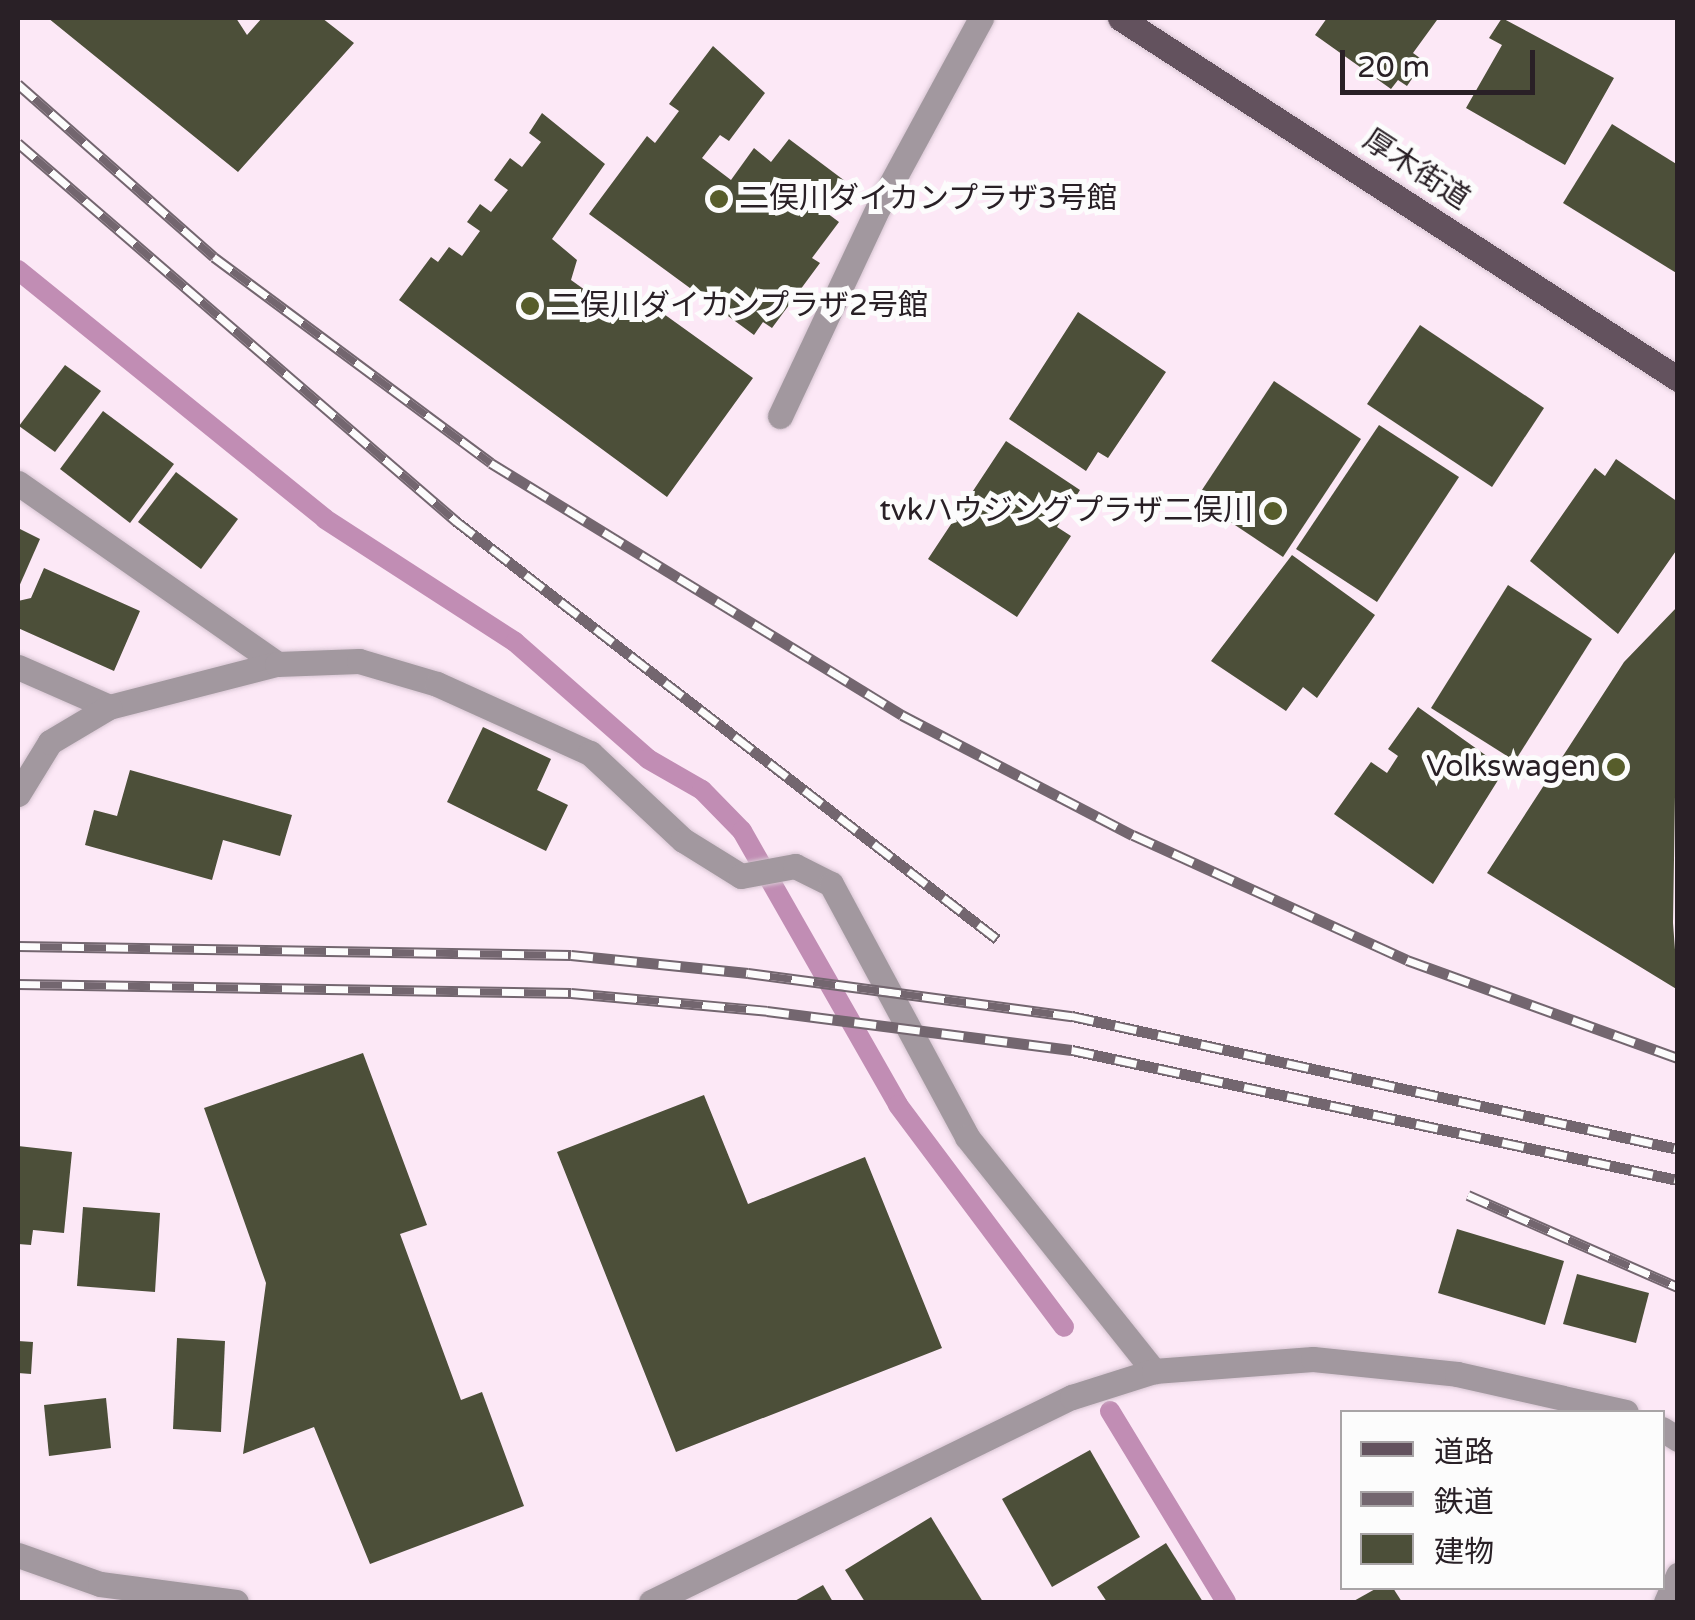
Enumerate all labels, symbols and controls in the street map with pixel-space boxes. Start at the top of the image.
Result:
scale bar [1345,30,1540,92]
text: 20 m [1357,49,1430,86]
street label: 厚木街道 [1356,122,1476,218]
place label: 二俣川ダイカンプラザ3号館 [739,181,1118,217]
marker: 二俣川ダイカンプラザ3号館 [708,188,730,210]
place label: 二俣川ダイカンプラザ2号館 [550,288,929,324]
marker: 二俣川ダイカンプラザ2号館 [519,295,541,317]
place label: tvkハウジングプラザ二俣川 [879,493,1253,529]
marker: tvkハウジングプラザ二俣川 [1262,500,1284,522]
place label: Volkswagen [1426,749,1596,785]
marker: Volkswagen [1605,756,1627,778]
legend [1340,1410,1665,1590]
text: 道路 [1434,1434,1494,1471]
text: 鉄道 [1434,1484,1494,1521]
text: 建物 [1434,1534,1494,1571]

